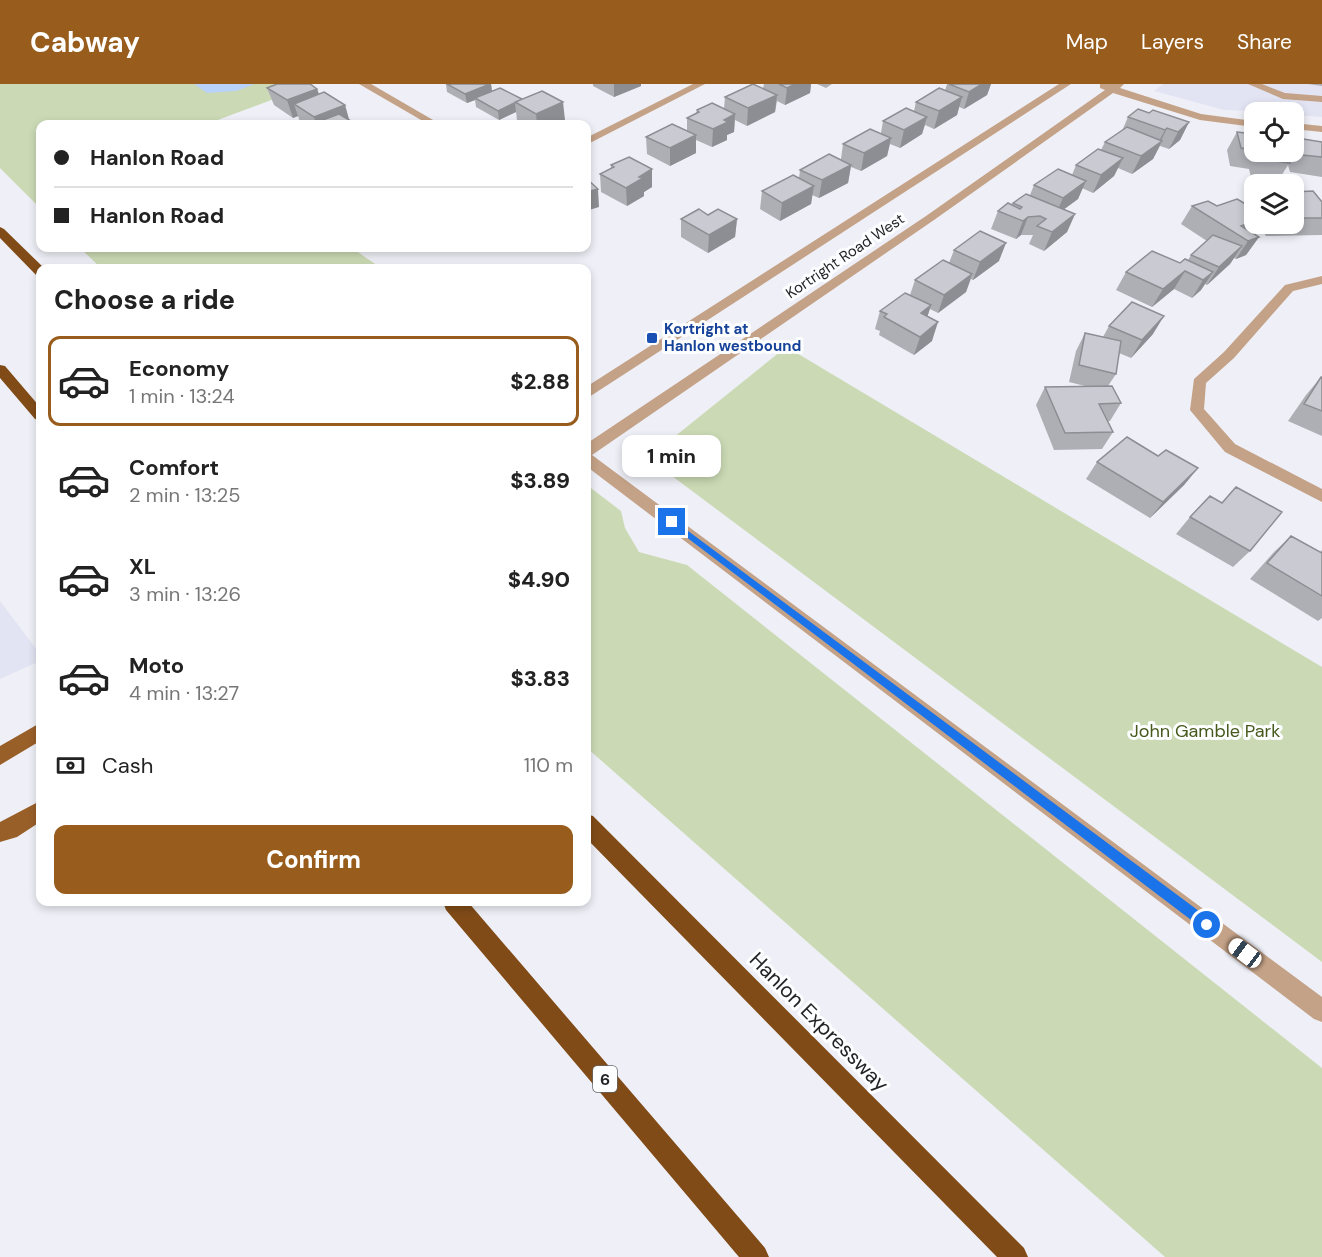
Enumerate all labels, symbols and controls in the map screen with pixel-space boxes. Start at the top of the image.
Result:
text: Cabway [30,24,140,61]
text: Map [1066,28,1108,56]
text: Layers [1141,28,1204,56]
text: Share [1237,28,1292,56]
map controls [1244,102,1304,234]
button: locate [1244,102,1304,162]
text: Hanlon Road [90,143,224,172]
button: layers [1244,174,1304,234]
text: Hanlon Road [90,201,224,230]
street label: Kortright Road West [782,209,908,303]
text: Choose a ride [54,282,235,317]
place label: Kortright at Hanlon westbound [664,319,801,356]
marker: Kortright at Hanlon westbound [645,331,659,345]
icon: car [57,354,111,408]
text: Economy [129,354,229,383]
text: $2.88 [510,367,570,396]
text: 1 min · 13:24 [129,383,235,409]
callout: 1 min [622,435,722,477]
text: 1 min [647,443,696,469]
icon: car [57,453,111,507]
text: Comfort [129,453,219,482]
text: $3.89 [510,466,570,495]
text: 2 min · 13:25 [129,482,240,508]
route end [658,508,685,535]
icon: car [57,552,111,606]
text: XL [129,552,156,581]
text: $4.90 [508,565,570,594]
text: 3 min · 13:26 [129,581,241,607]
icon: car [57,651,111,705]
text: Moto [129,651,184,680]
text: $3.83 [510,664,570,693]
text: 4 min · 13:27 [129,680,239,706]
park label: John Gamble Park [1130,719,1280,743]
icon: cash [54,749,87,782]
text: Cash [102,751,153,780]
text: 110 m [524,752,573,778]
button: Confirm [54,825,573,894]
route start [1193,911,1220,938]
car [1225,935,1265,971]
street label: Hanlon Expressway [743,946,895,1098]
road number: 6 [593,1066,617,1092]

